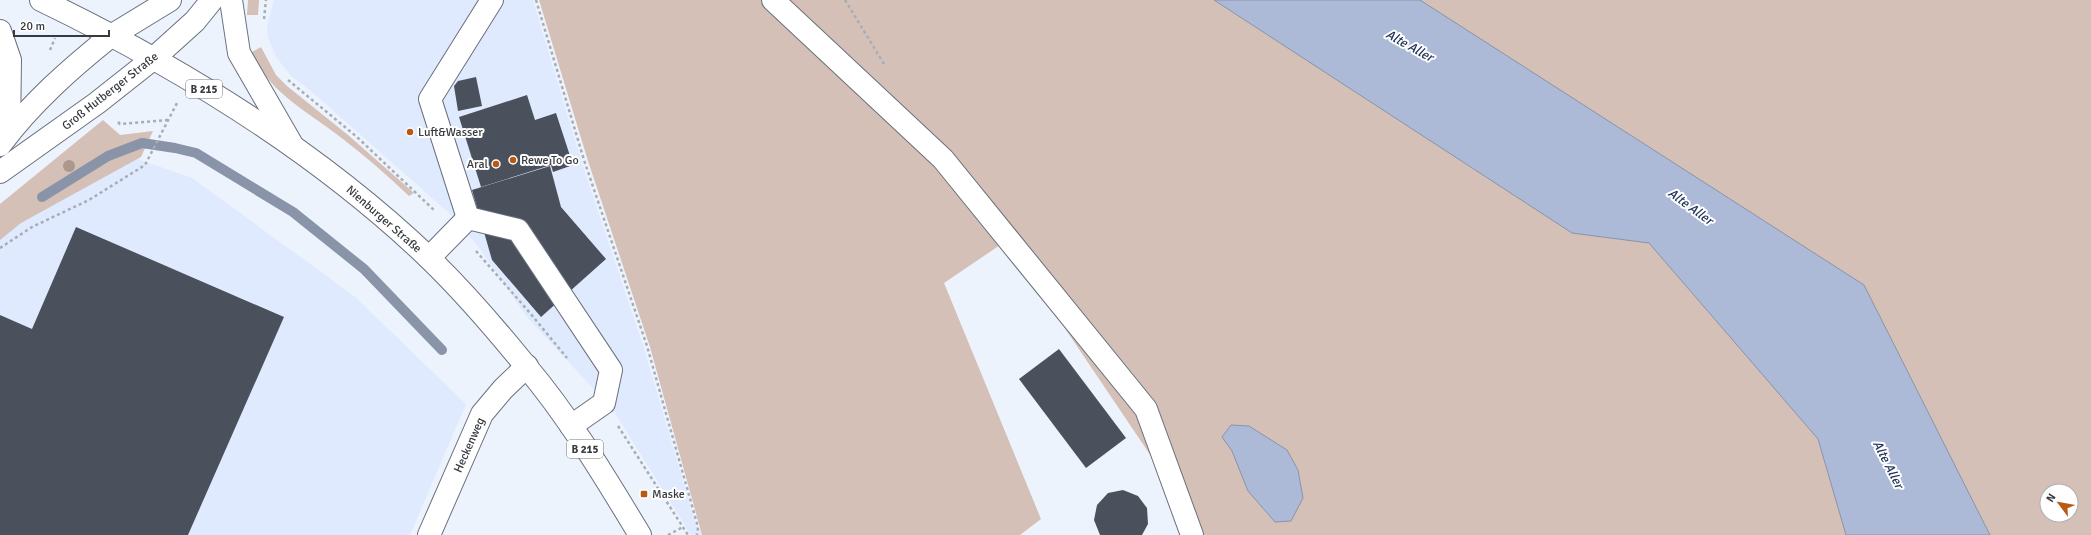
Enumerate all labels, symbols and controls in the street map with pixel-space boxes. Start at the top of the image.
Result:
scale bar [14,12,109,38]
text: 20 m [20,19,45,34]
water label: Alte Aller [1383,26,1438,66]
street label: Groß Hutberger Straße [59,49,161,134]
road number: B 215 [186,80,222,98]
place label: Luft&Wasser [418,125,483,140]
marker: Luft&Wasser [405,127,415,137]
place label: Rewe To Go [521,153,579,168]
marker: Rewe To Go [508,155,518,165]
place label: Aral [467,157,488,172]
marker: Aral [491,159,501,169]
street label: Nienburger Straße [343,182,425,256]
water label: Alte Aller [1665,185,1718,230]
street label: Heckenweg [451,415,488,475]
water label: Alte Aller [1869,438,1908,493]
road number: B 215 [567,440,603,458]
north arrow [2039,483,2079,523]
place label: Maske [652,487,685,502]
marker: Maske [639,489,649,499]
text: N [2043,491,2058,505]

